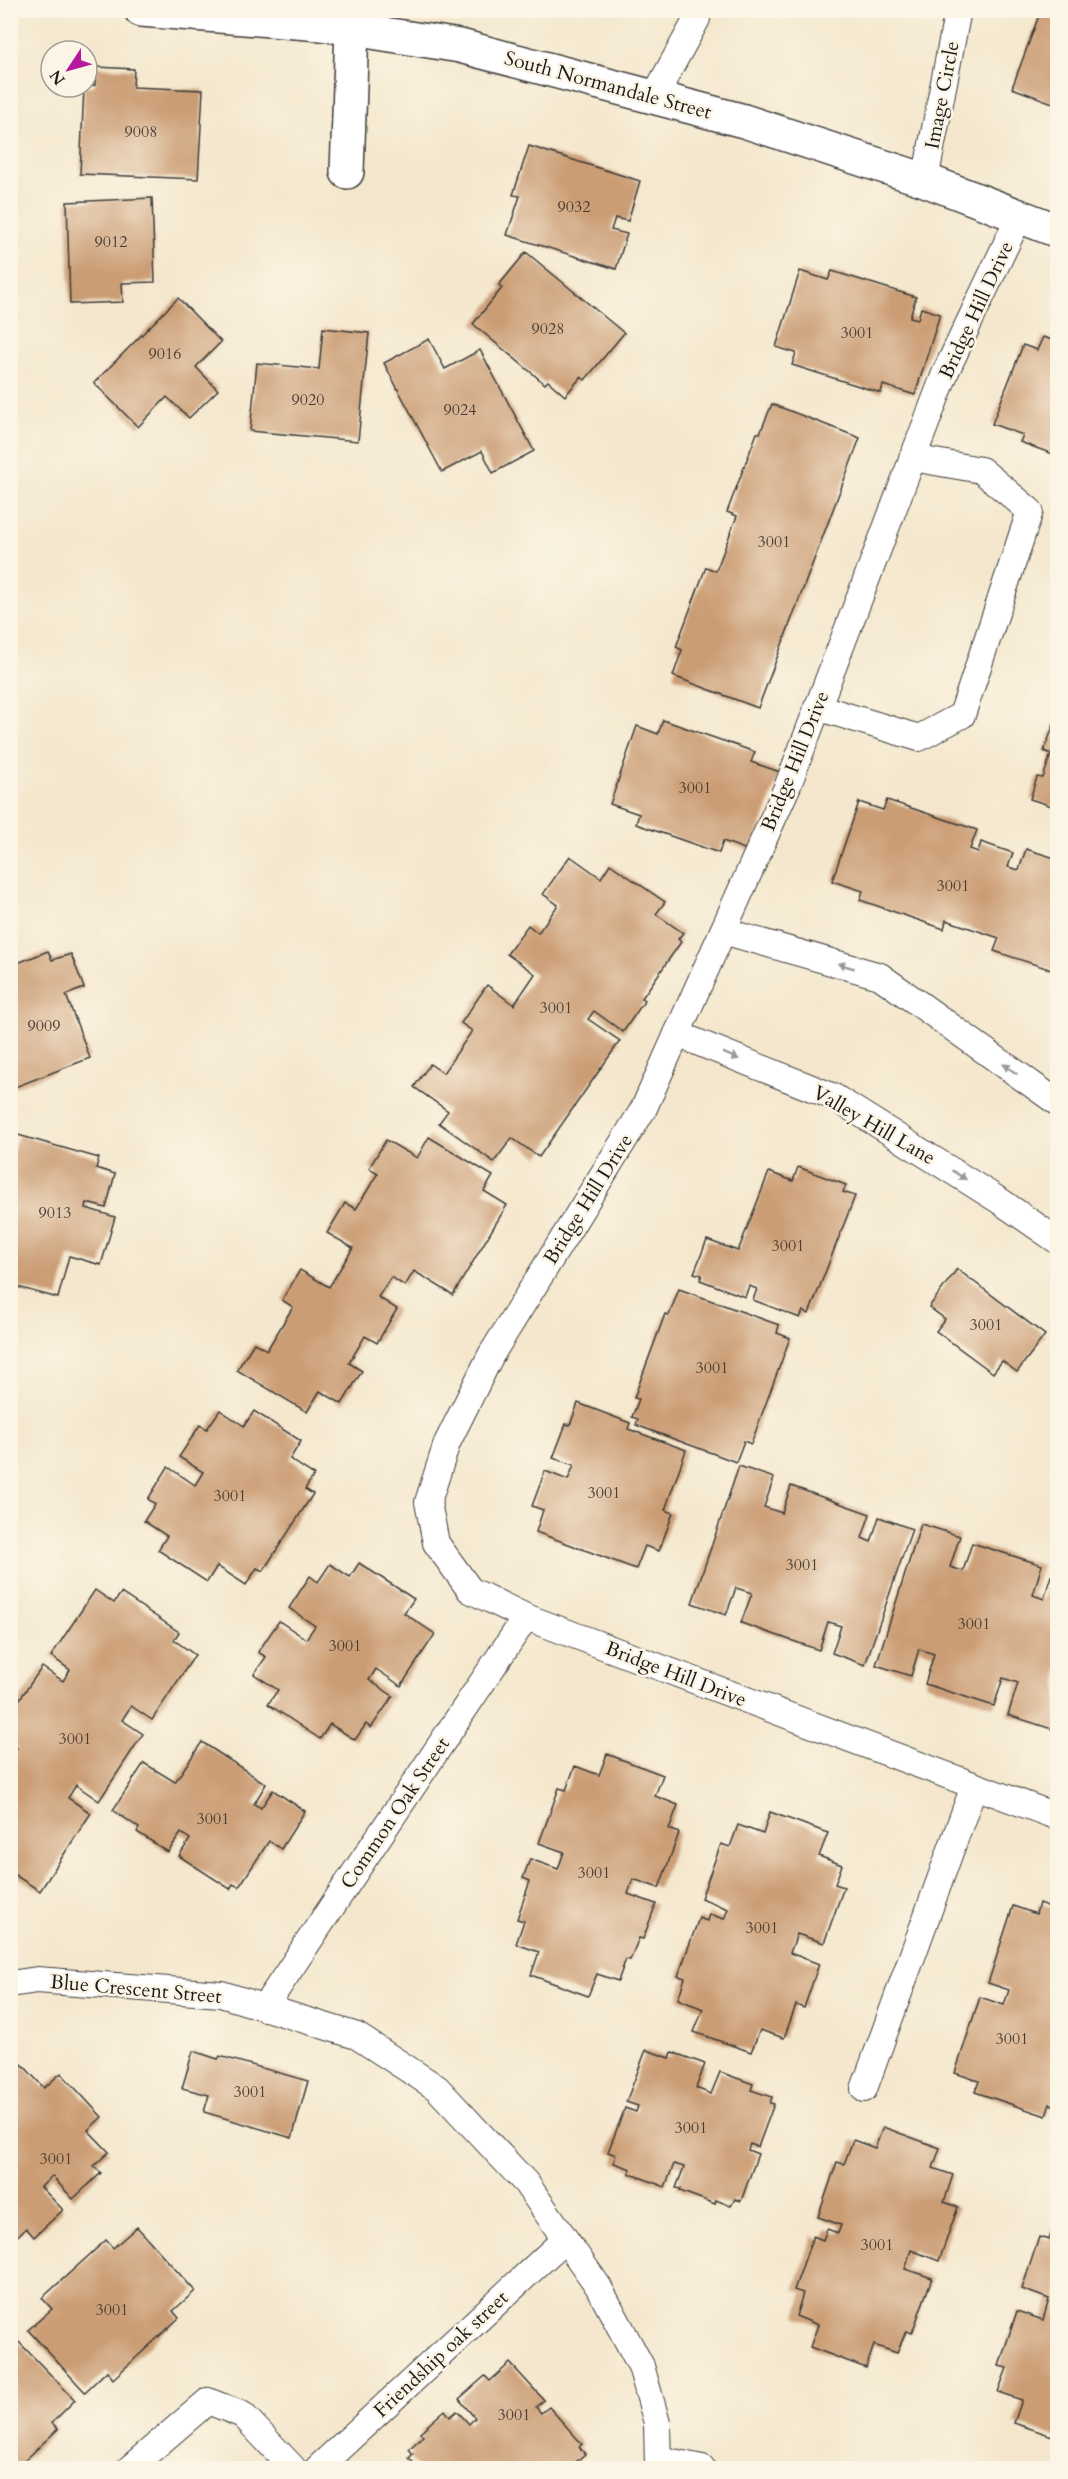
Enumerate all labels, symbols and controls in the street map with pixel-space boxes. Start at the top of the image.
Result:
north arrow [39,39,99,99]
street label: Image Circle [918,39,966,151]
street label: South Normandale Street [501,44,715,126]
text: N [45,65,71,89]
house number: 9008 [125,121,157,143]
house number: 9032 [558,196,590,218]
house number: 9012 [95,231,127,253]
street label: Bridge Hill Drive [932,237,1020,383]
house number: 9028 [532,318,564,340]
house number: 3001 [841,322,873,344]
house number: 9016 [149,343,181,365]
house number: 9020 [292,389,324,411]
house number: 9024 [444,399,476,421]
house number: 3001 [758,531,790,553]
street label: Bridge Hill Drive [755,687,835,835]
house number: 3001 [679,777,711,799]
house number: 3001 [937,875,969,897]
one-way arrow [837,961,855,970]
house number: 3001 [540,997,572,1019]
house number: 9009 [28,1015,60,1037]
one-way arrow [722,1052,740,1061]
one-way arrow [1002,1063,1018,1075]
street label: Valley Hill Lane [808,1079,940,1171]
street label: Bridge Hill Drive [537,1129,639,1269]
one-way arrow [951,1169,967,1180]
house number: 9013 [39,1202,71,1224]
house number: 3001 [772,1235,804,1257]
house number: 3001 [970,1314,1002,1336]
house number: 3001 [696,1357,728,1379]
house number: 3001 [588,1482,620,1504]
house number: 3001 [214,1485,246,1507]
house number: 3001 [786,1554,818,1576]
house number: 3001 [958,1613,990,1635]
house number: 3001 [329,1635,361,1657]
street label: Bridge Hill Drive [602,1635,750,1713]
house number: 3001 [59,1728,91,1750]
street label: Common Oak Street [334,1731,456,1894]
house number: 3001 [197,1808,229,1830]
house number: 3001 [578,1862,610,1884]
house number: 3001 [746,1917,778,1939]
street label: Blue Crescent Street [49,1968,223,2010]
house number: 3001 [996,2028,1028,2050]
house number: 3001 [234,2081,266,2103]
house number: 3001 [675,2117,707,2139]
house number: 3001 [40,2148,72,2170]
house number: 3001 [861,2234,893,2256]
street label: Friendship oak street [368,2284,515,2424]
house number: 3001 [96,2299,128,2321]
house number: 3001 [498,2404,530,2426]

